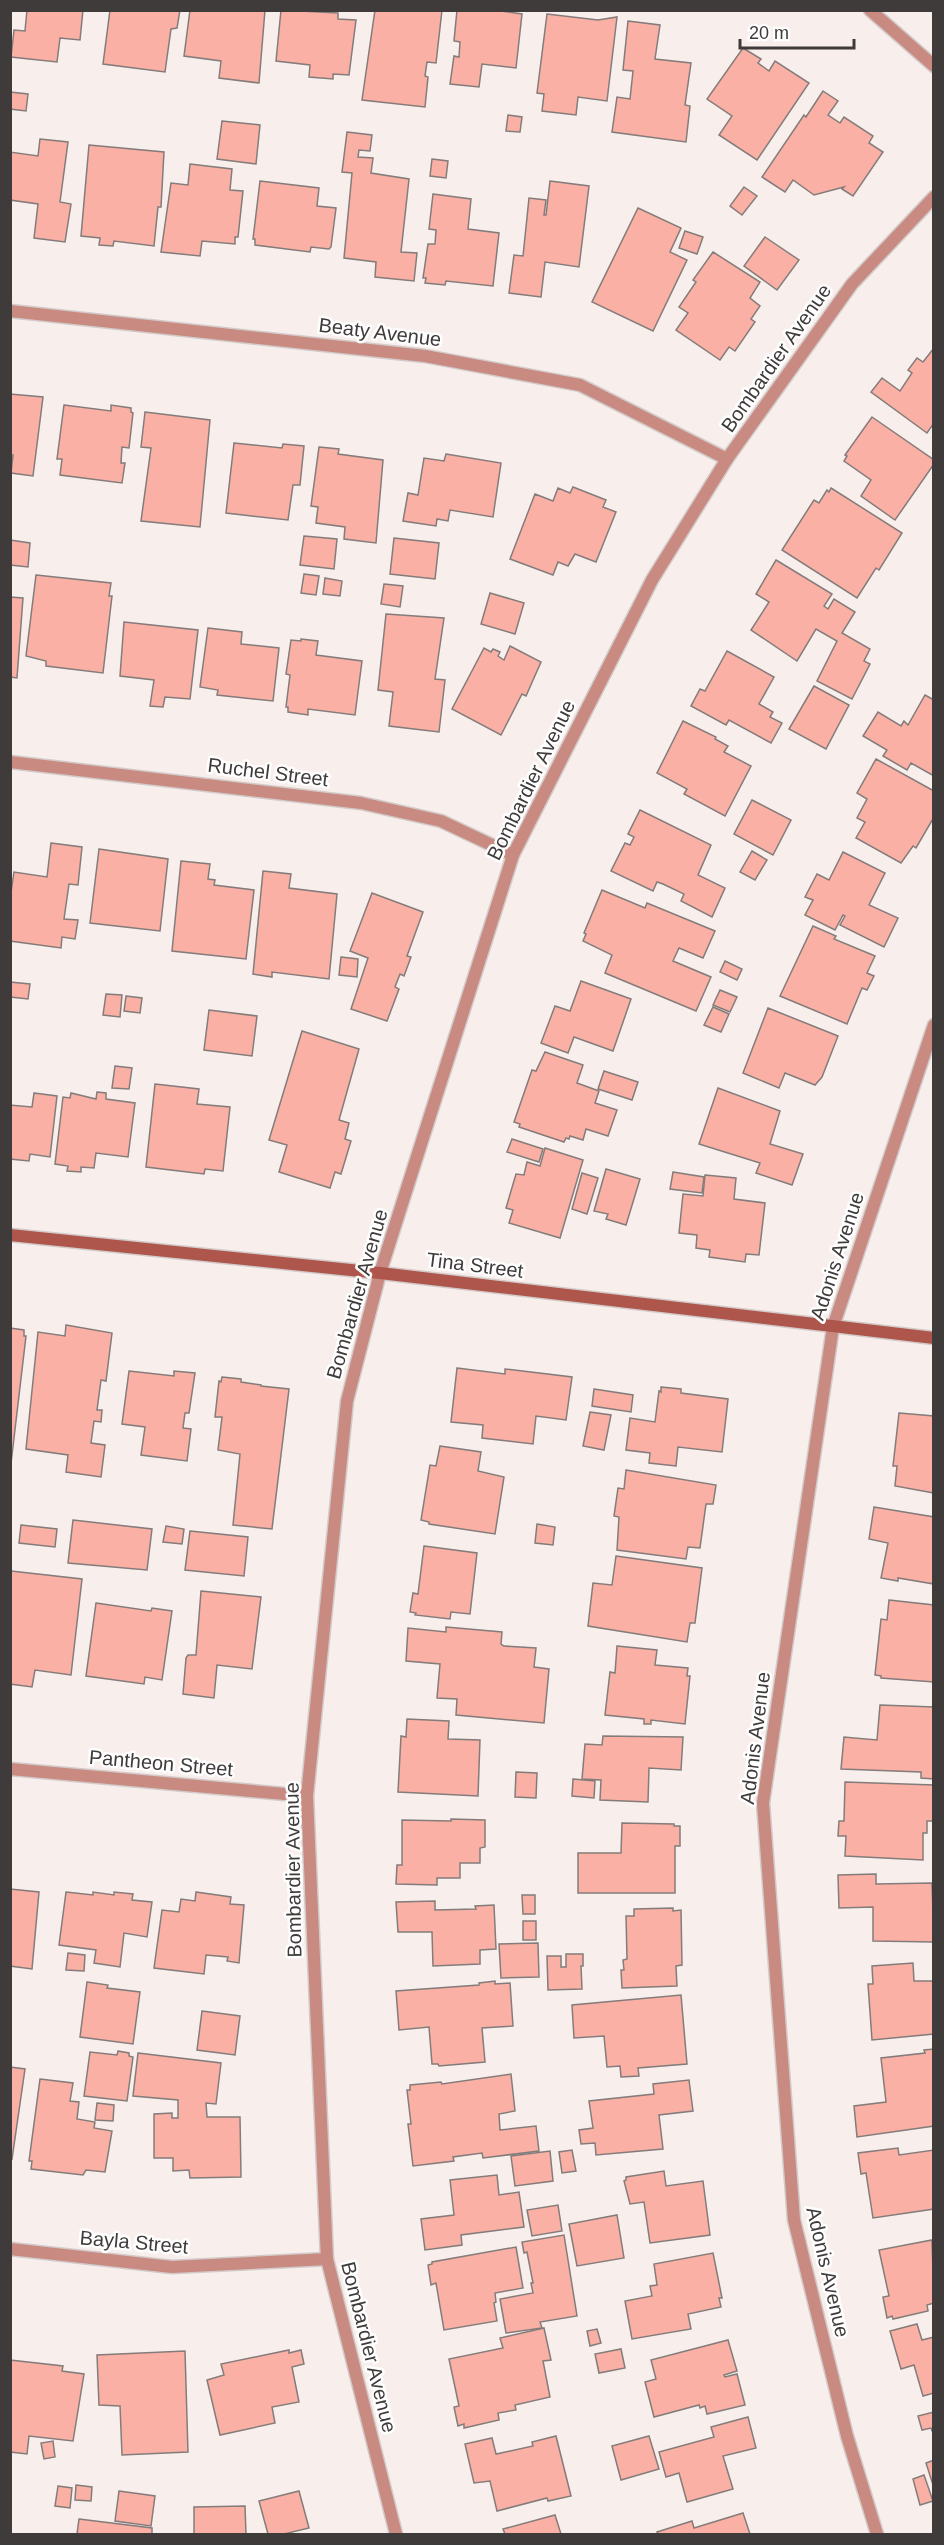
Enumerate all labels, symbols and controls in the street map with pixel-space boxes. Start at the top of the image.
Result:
scale bar [740,12,854,50]
text: 20 m [749,23,789,43]
street label: Bombardier Avenue [717,280,835,436]
street label: Beaty Avenue [318,314,442,350]
street label: Bombardier Avenue [483,696,579,864]
street label: Ruchel Street [207,754,330,790]
street label: Adonis Avenue [806,1189,868,1323]
street label: Bombardier Avenue [322,1207,392,1381]
street label: Tina Street [425,1248,525,1282]
street label: Adonis Avenue [736,1671,774,1805]
street label: Pantheon Street [88,1746,234,1780]
street label: Bombardier Avenue [280,1782,306,1958]
street label: Adonis Avenue [802,2205,854,2339]
street label: Bayla Street [79,2226,190,2258]
street label: Bombardier Avenue [337,2259,401,2435]

